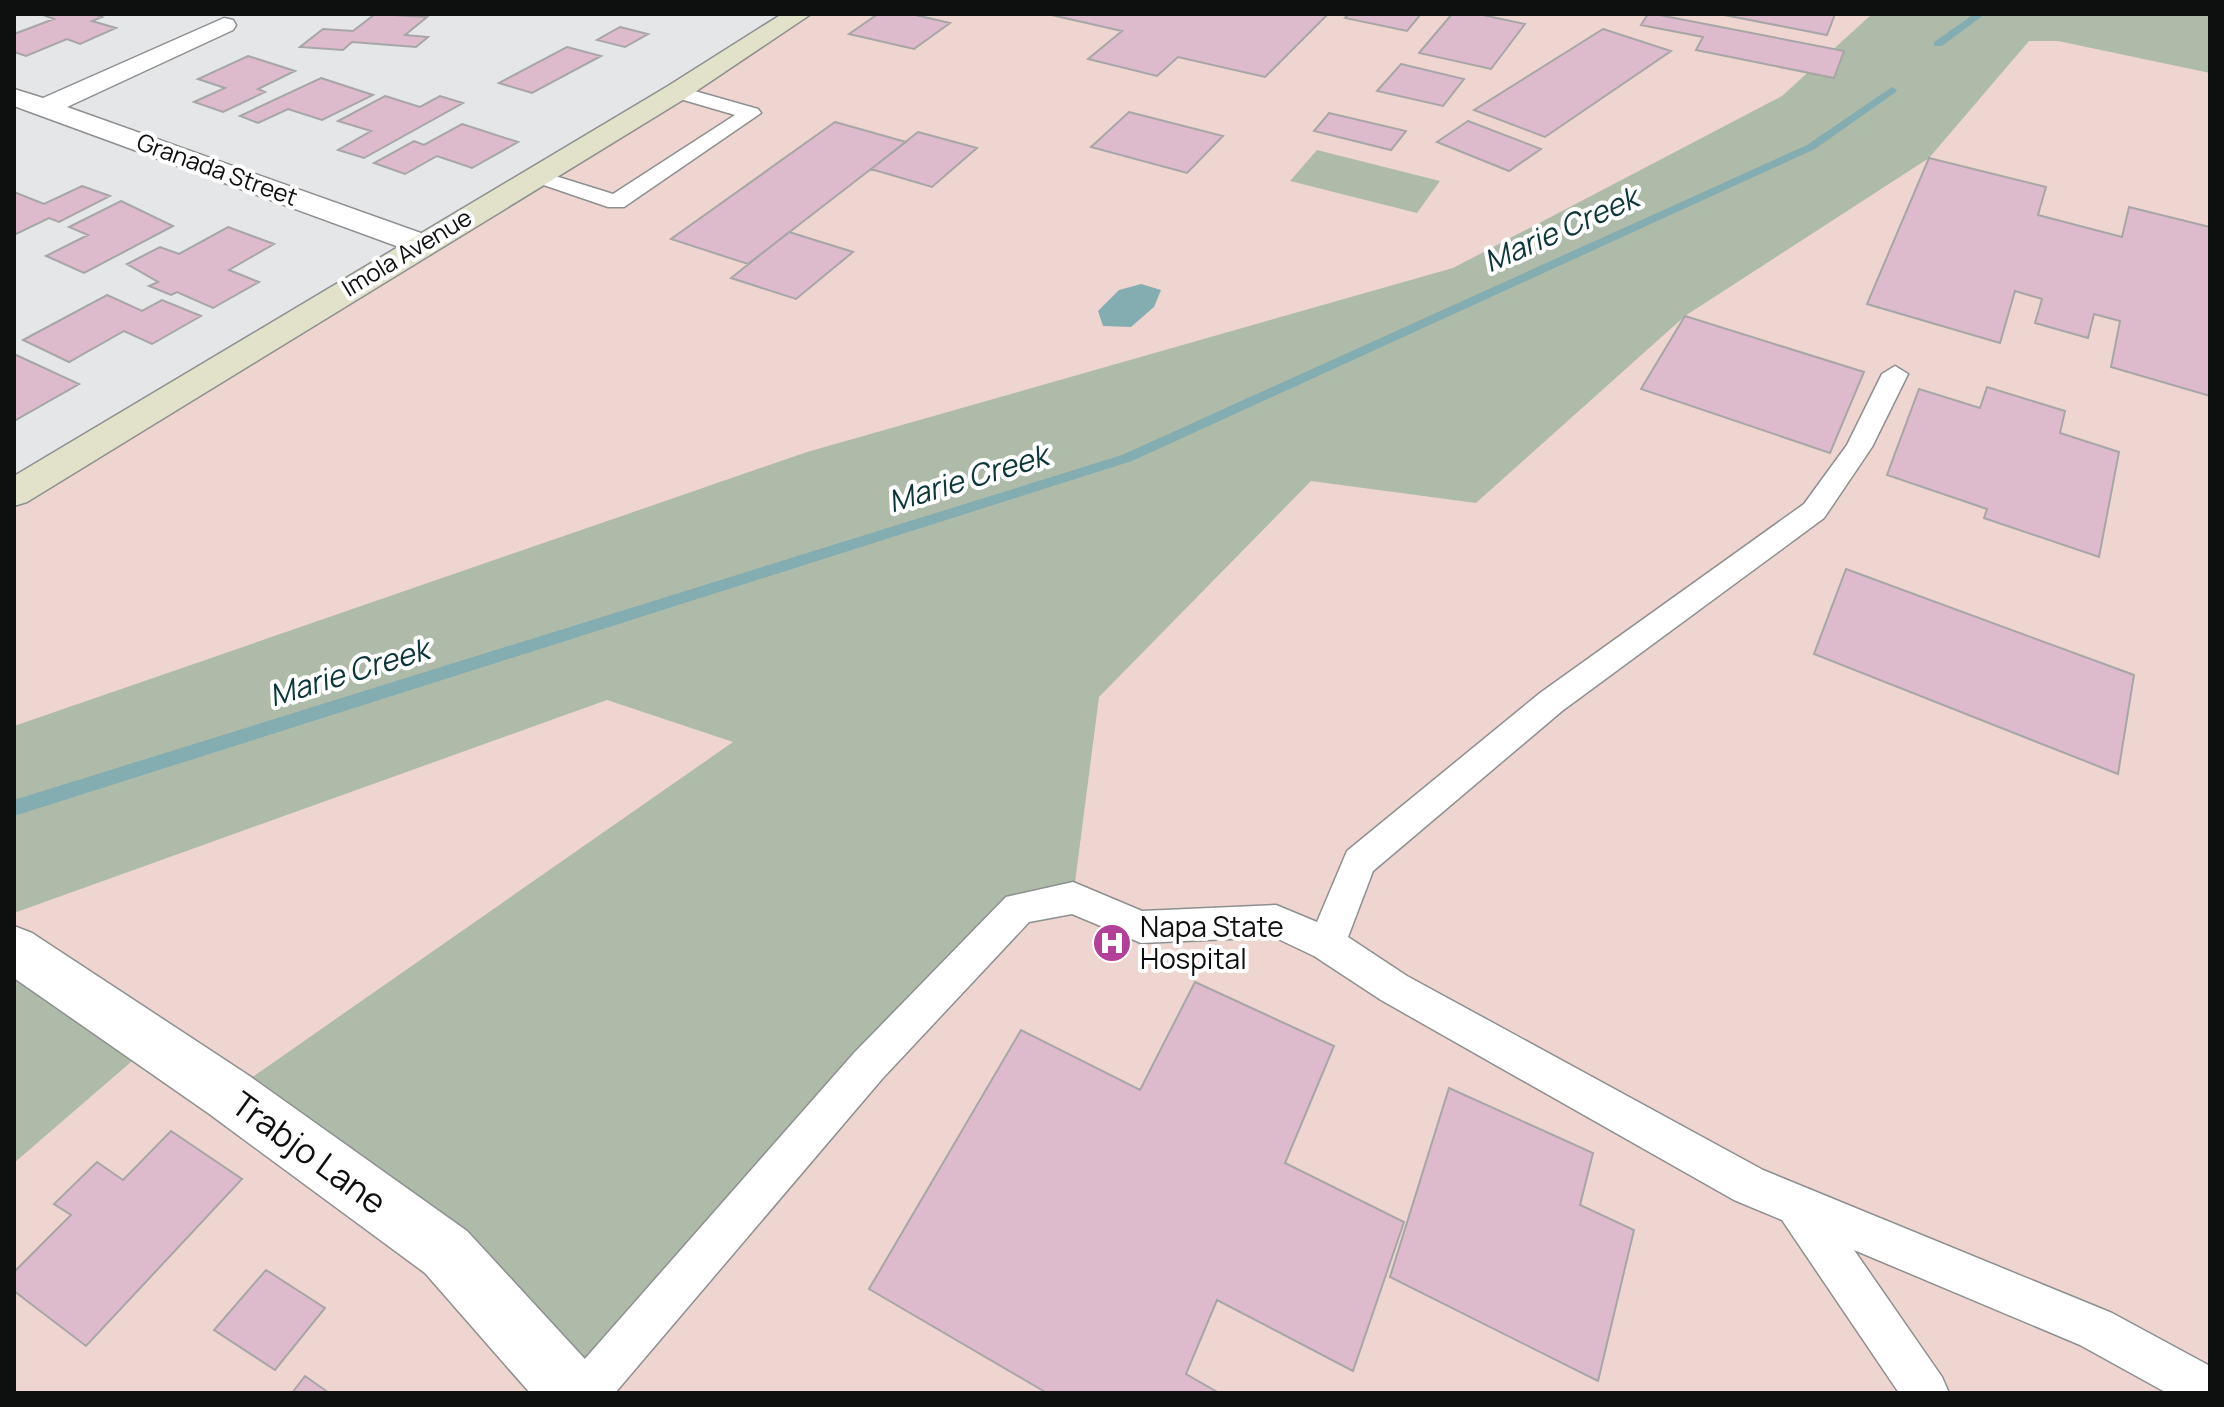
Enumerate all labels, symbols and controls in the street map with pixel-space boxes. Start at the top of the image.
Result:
street label: Granada Street [133,124,302,213]
water label: Marie Creek [1477,175,1648,281]
street label: Imola Avenue [335,200,477,303]
water label: Marie Creek [883,433,1056,521]
water label: Marie Creek [264,627,437,715]
place label: Napa State Hospital [1140,907,1284,977]
hospital icon: Napa State Hospital [1091,922,1133,964]
street label: Trabjo Lane [223,1080,396,1224]

